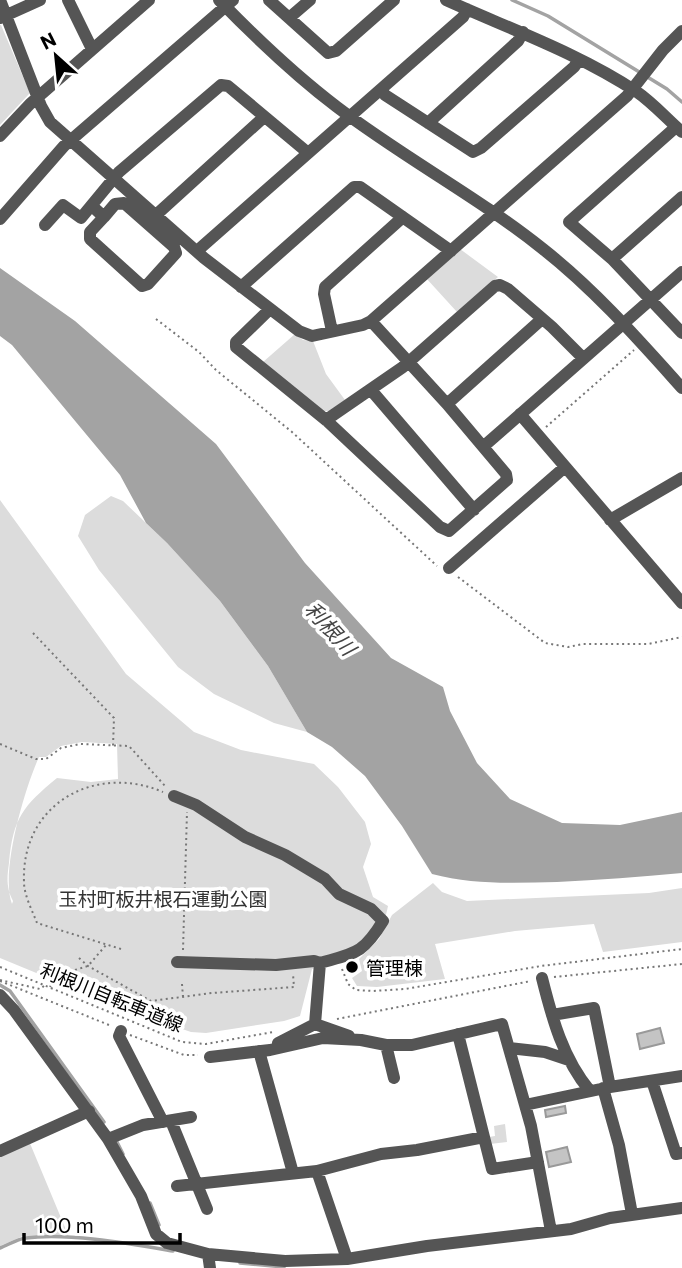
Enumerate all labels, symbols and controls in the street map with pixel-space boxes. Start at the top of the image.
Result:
north arrow [21,21,91,91]
text: N [36,27,60,54]
water label: 利根川 [301,596,363,661]
park label: 玉村町板井根石運動公園 [58,887,268,910]
place label: 管理棟 [366,956,423,979]
street label: 利根川自転車道線 [37,958,187,1036]
marker: 管理棟 [344,959,360,975]
scale bar [24,1202,180,1246]
text: 100 m [35,1212,94,1237]

